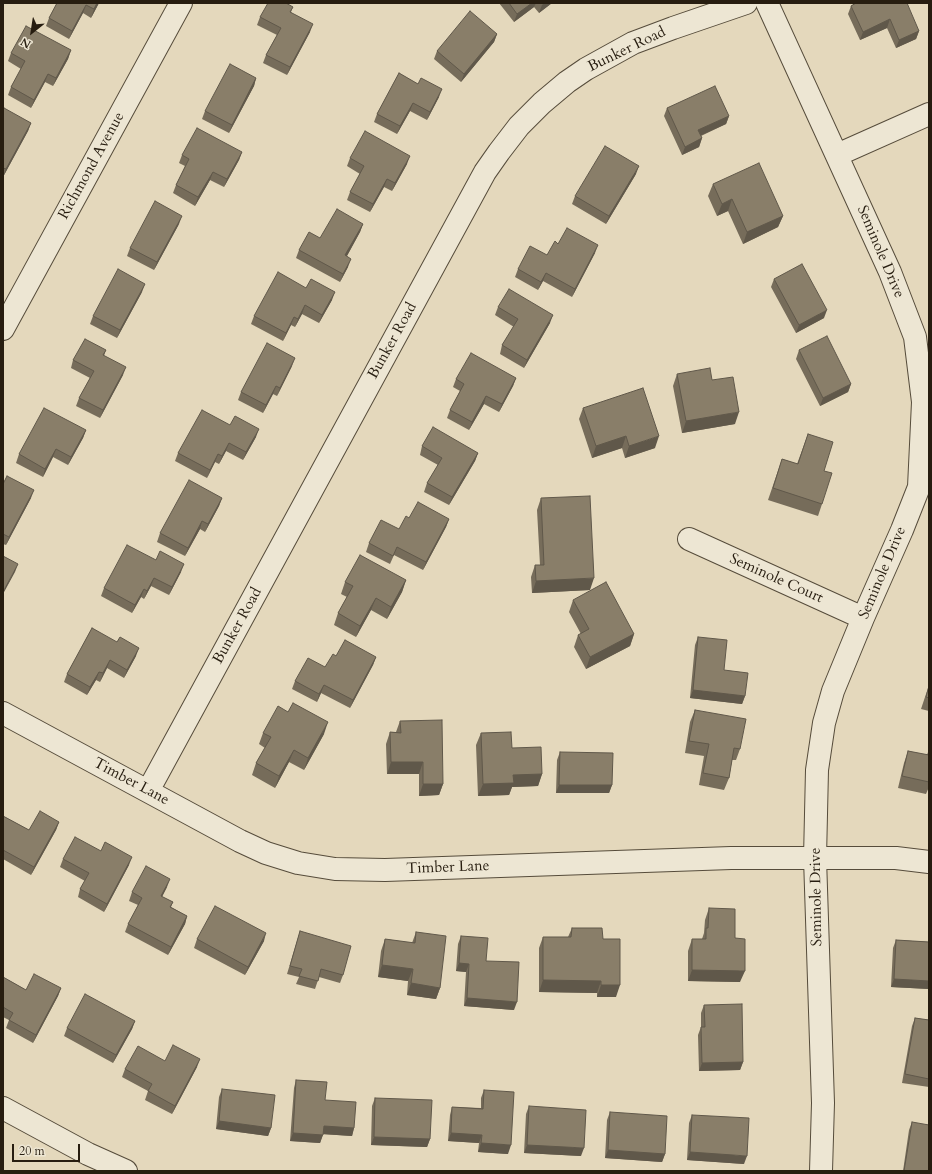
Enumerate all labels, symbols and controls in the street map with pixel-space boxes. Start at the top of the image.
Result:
north arrow [12,12,52,52]
street label: Bunker Road [585,23,669,77]
text: N [18,34,34,52]
street label: Richmond Avenue [55,109,129,223]
street label: Seminole Drive [852,203,908,301]
street label: Bunker Road [365,300,421,382]
street label: Seminole Drive [855,524,911,622]
street label: Seminole Court [726,550,826,608]
street label: Bunker Road [210,585,266,667]
street label: Timber Lane [90,755,172,809]
street label: Seminole Drive [807,847,827,947]
street label: Timber Lane [406,858,490,878]
scale bar [14,1136,82,1162]
text: 20 m [19,1143,45,1159]

